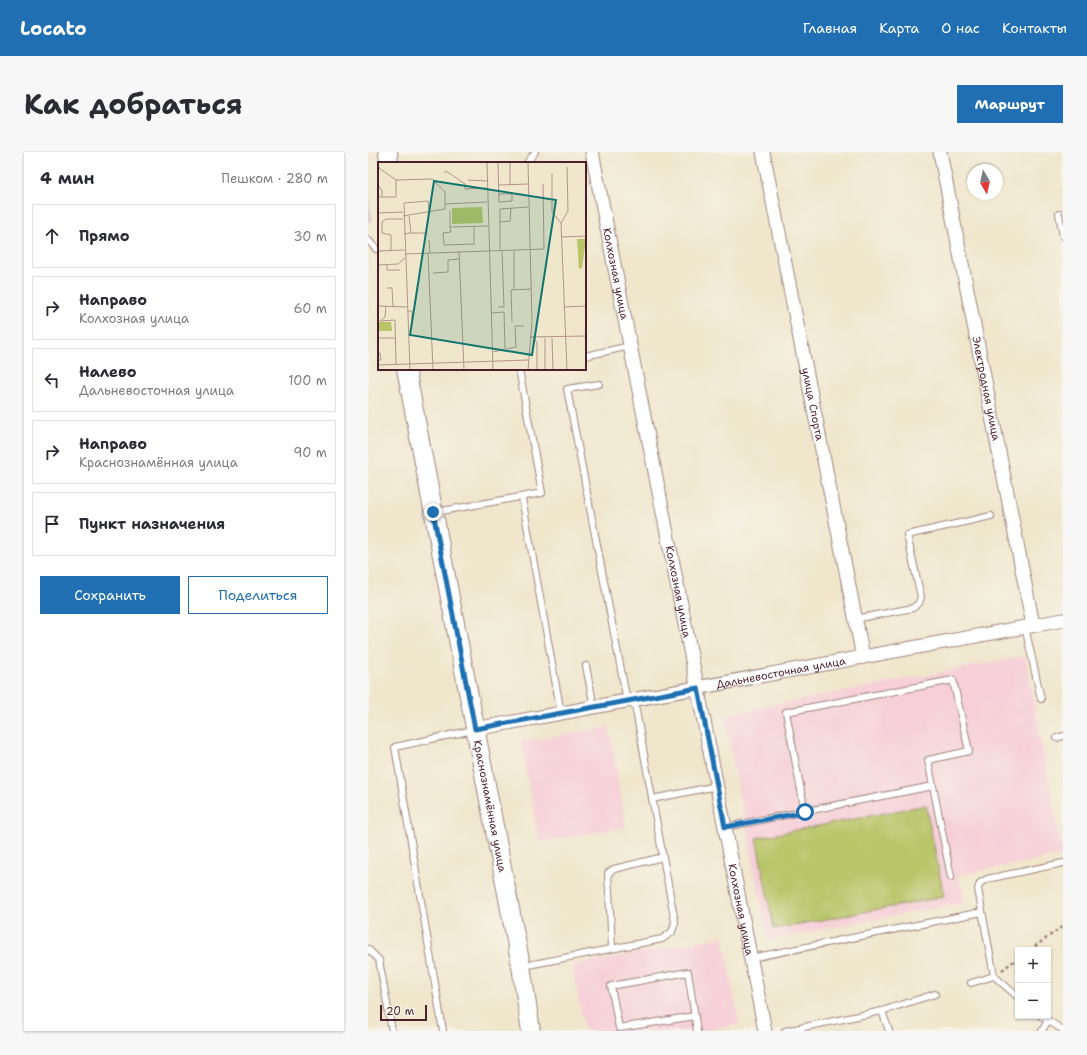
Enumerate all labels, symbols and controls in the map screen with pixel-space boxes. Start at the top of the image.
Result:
text: Locato [20,16,87,41]
text: Главная [803,19,857,37]
text: Карта [879,19,919,37]
text: О нас [941,19,980,37]
text: Контакты [1002,19,1067,37]
text: Как добраться [24,85,243,123]
button: Маршрут [957,85,1063,123]
inset map [378,162,586,370]
north arrow [967,164,1003,200]
text: 4 мин [40,167,95,189]
text: Пешком · 280 m [221,170,328,187]
icon: ahead [41,225,63,247]
text: Прямо [79,226,129,246]
street label: Колхозная улица [599,227,632,321]
text: 30 m [293,228,327,245]
text: Направо [79,290,147,310]
icon: right [41,297,63,319]
text: 60 m [294,300,327,317]
text: Колхозная улица [79,310,189,327]
street label: Электродная улица [968,335,1004,442]
text: Налево [79,362,137,382]
street label: улица Спорта [798,366,827,442]
icon: left [41,369,63,391]
text: 100 m [288,372,327,389]
text: Дальневосточная улица [79,382,234,399]
text: Направо [79,434,147,454]
icon: right [41,441,63,463]
text: 90 m [293,444,327,461]
text: Краснознамённая улица [79,454,238,471]
route end [424,503,442,521]
icon: arrive [41,513,63,535]
text: Пункт назначения [79,514,225,534]
street label: Колхозная улица [662,544,694,639]
button: Сохранить [40,576,180,614]
button: Поделиться [188,576,328,614]
street label: Дальневосточная улица [715,653,847,692]
street label: Краснознамённая улица [470,739,510,874]
route start [796,803,814,821]
street label: Колхозная улица [724,862,757,957]
map controls [1015,947,1051,1019]
button: + [1015,947,1051,983]
button: − [1015,983,1051,1019]
scale bar [380,1003,427,1022]
text: 20 m [386,1004,414,1019]

